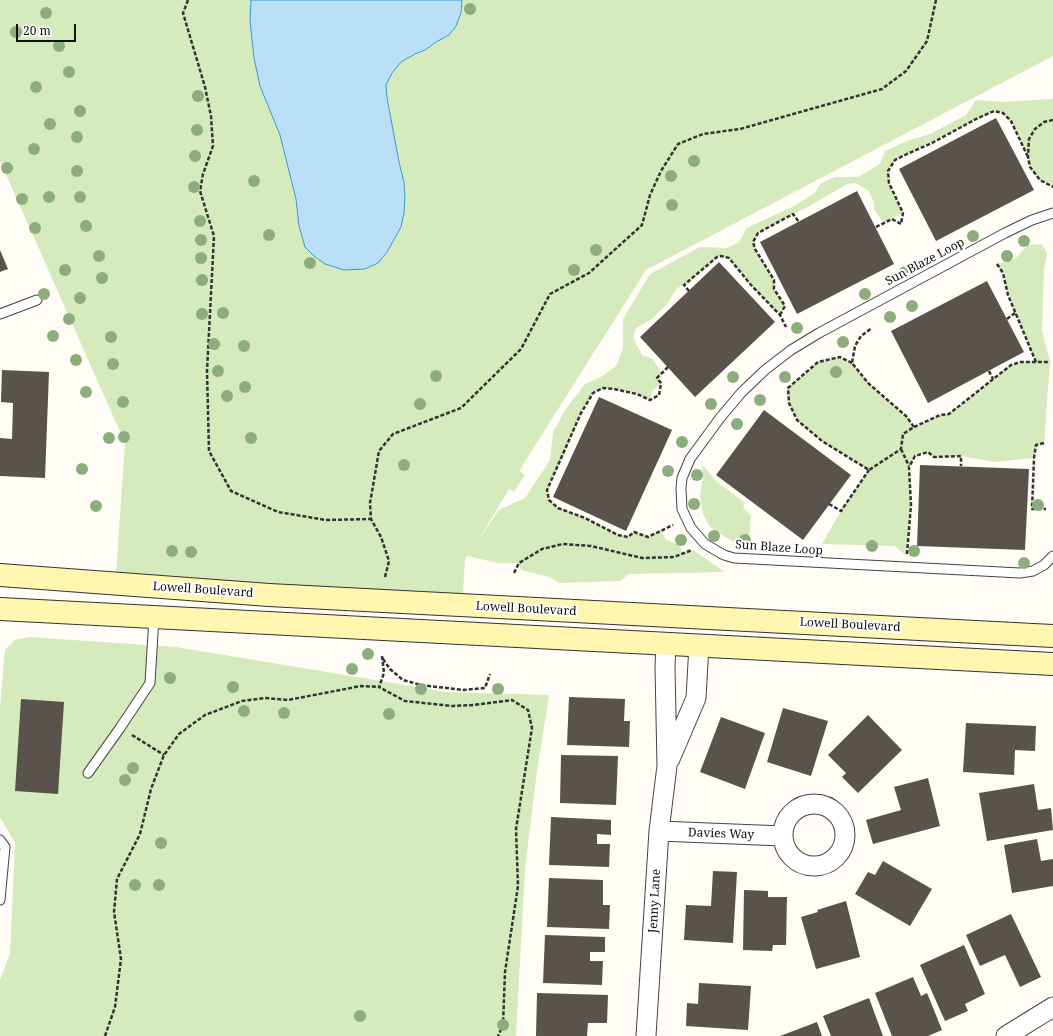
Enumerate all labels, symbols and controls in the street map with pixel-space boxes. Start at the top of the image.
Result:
scale bar [18,16,78,42]
text: 20 m [23,22,51,39]
street label: Sun Blaze Loop [883,235,967,289]
street label: Sun Blaze Loop [735,538,823,558]
street label: Lowell Boulevard [152,579,254,601]
street label: Lowell Boulevard [475,599,577,619]
street label: Lowell Boulevard [799,615,901,635]
street label: Davies Way [688,826,754,842]
street label: Jenny Lane [646,869,664,933]

